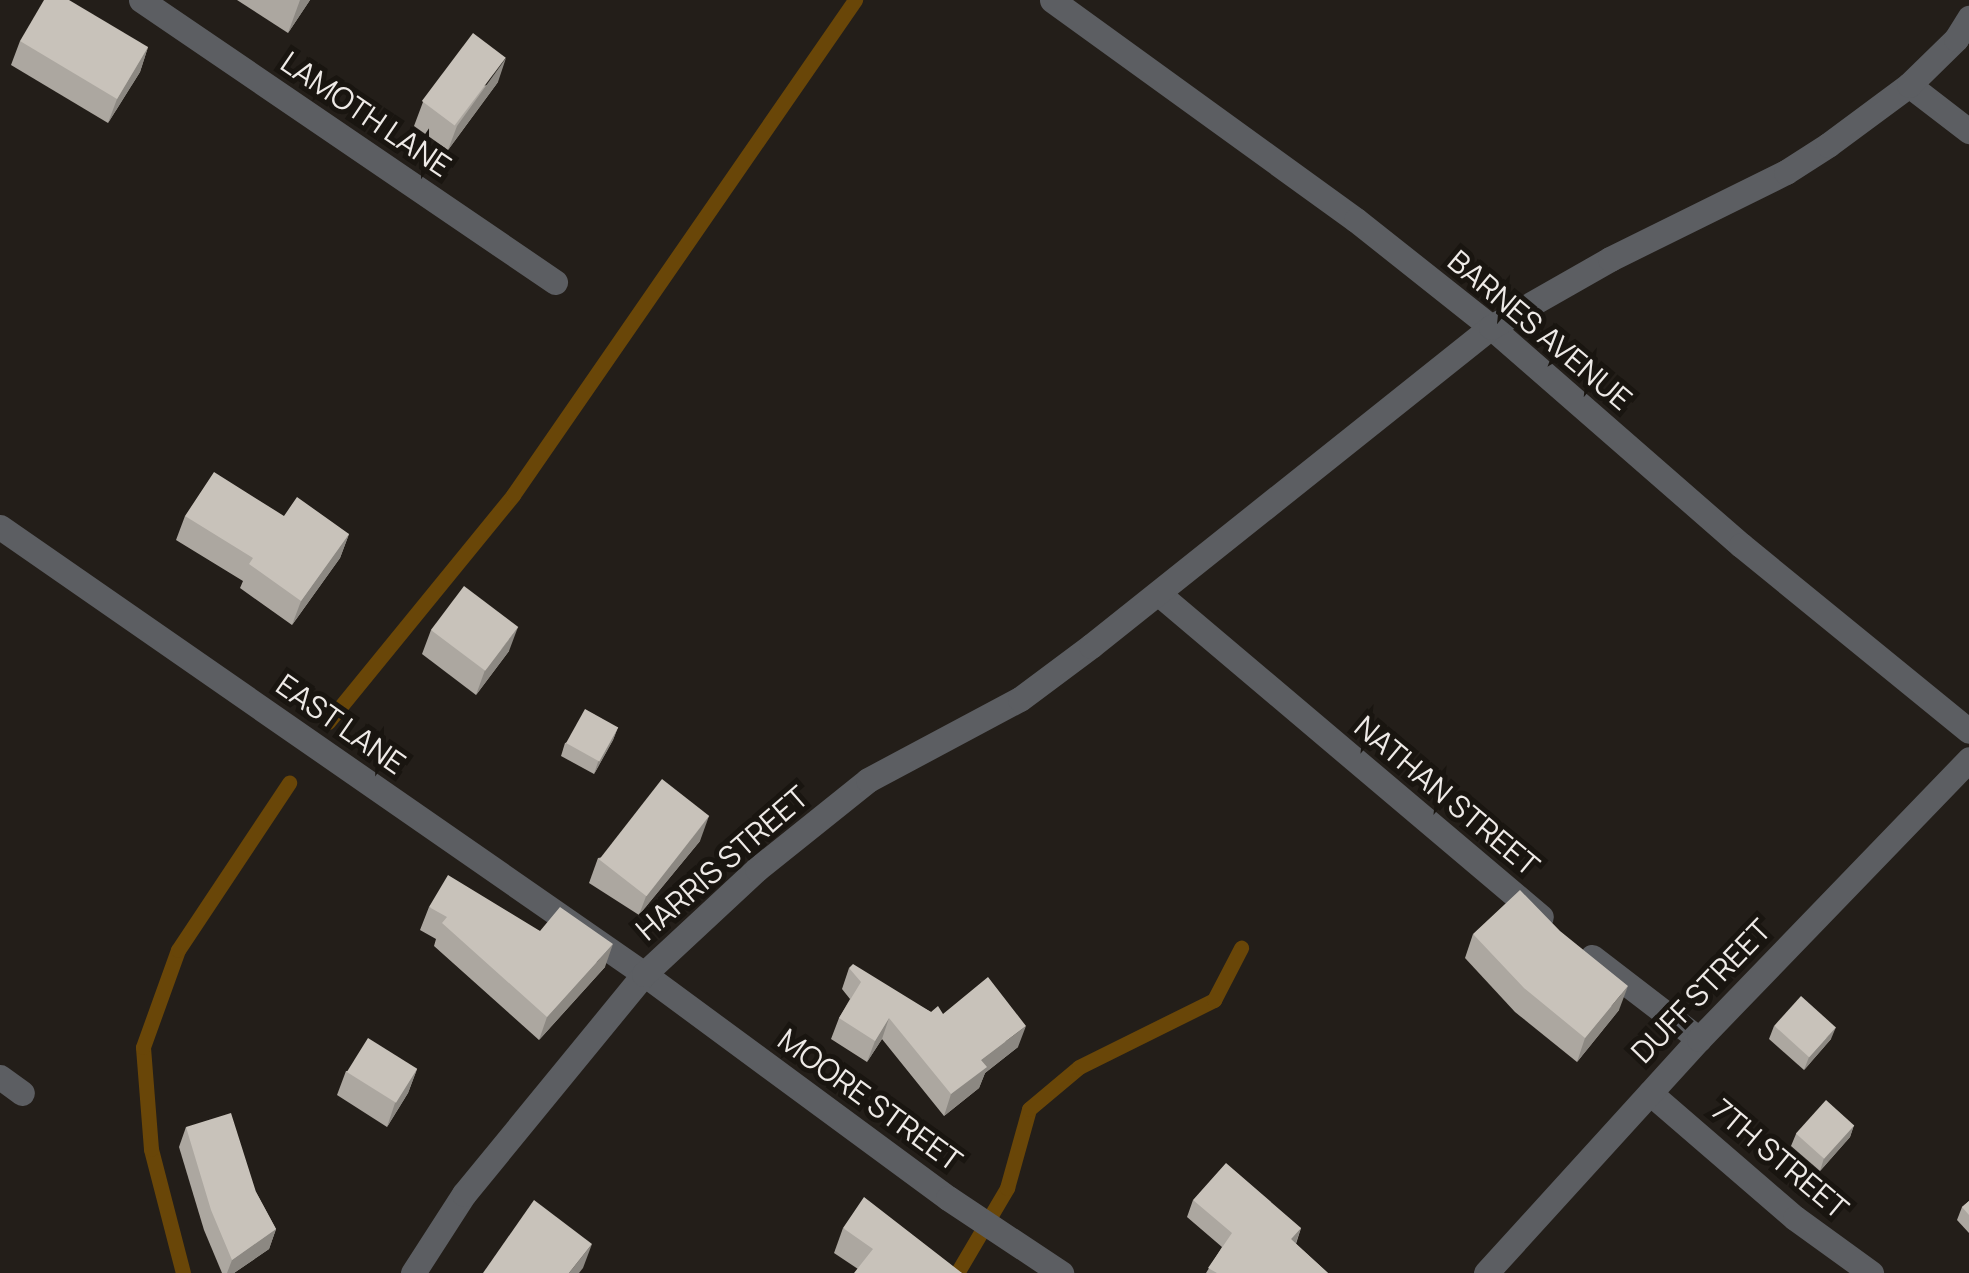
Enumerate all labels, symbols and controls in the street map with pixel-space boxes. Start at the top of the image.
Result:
street label: LAMOTH LANE [274,44,458,184]
street label: BARNES AVENUE [1441,243,1639,417]
street label: EAST LANE [269,666,413,782]
street label: NATHAN STREET [1348,709,1546,883]
street label: HARRIS STREET [629,778,815,948]
street label: DUFF STREET [1624,912,1778,1070]
street label: MOORE STREET [771,1021,969,1179]
street label: 7TH STREET [1705,1092,1855,1226]

